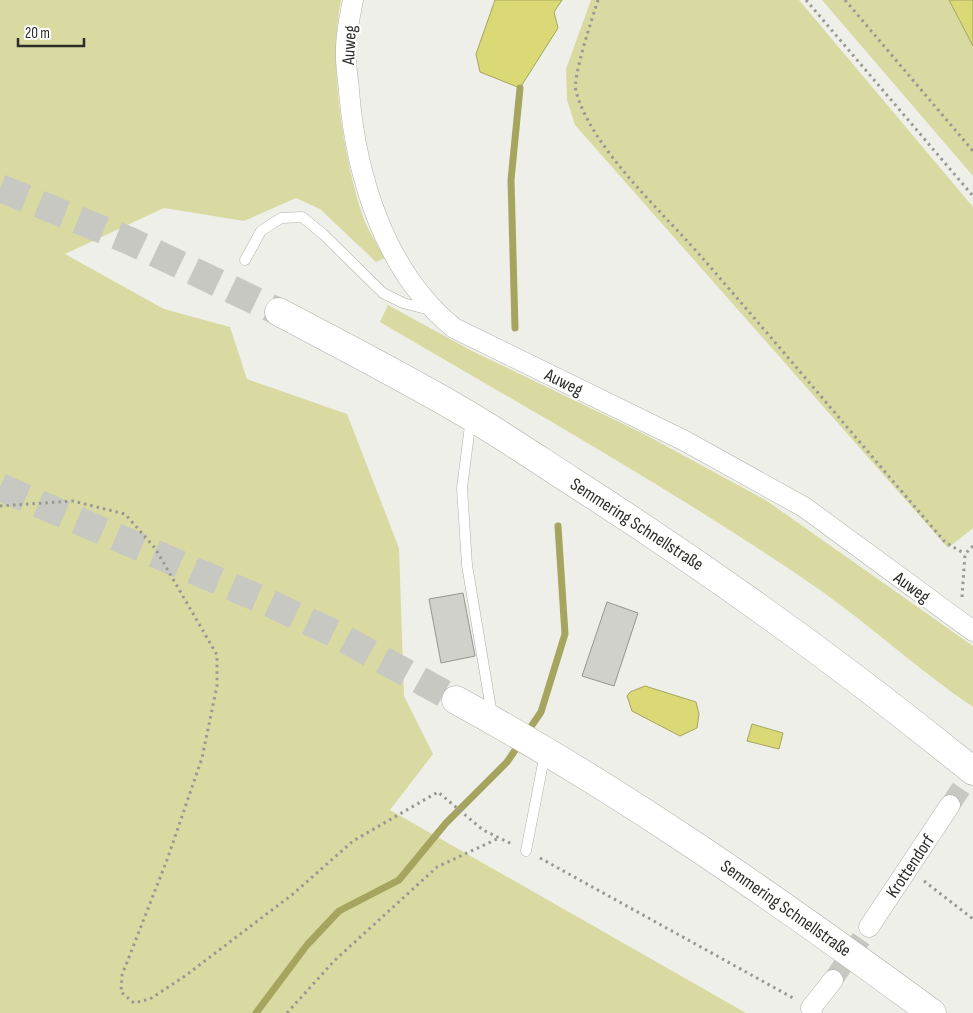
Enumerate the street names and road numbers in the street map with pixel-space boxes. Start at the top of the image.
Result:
street label: Auweg [338,25,361,66]
street label: Auweg [540,364,586,401]
street label: Semmering Schnellstraße [566,474,707,575]
street label: Auweg [889,567,934,608]
street label: Krottendorf [882,830,940,902]
street label: Semmering Schnellstraße [716,856,855,961]

